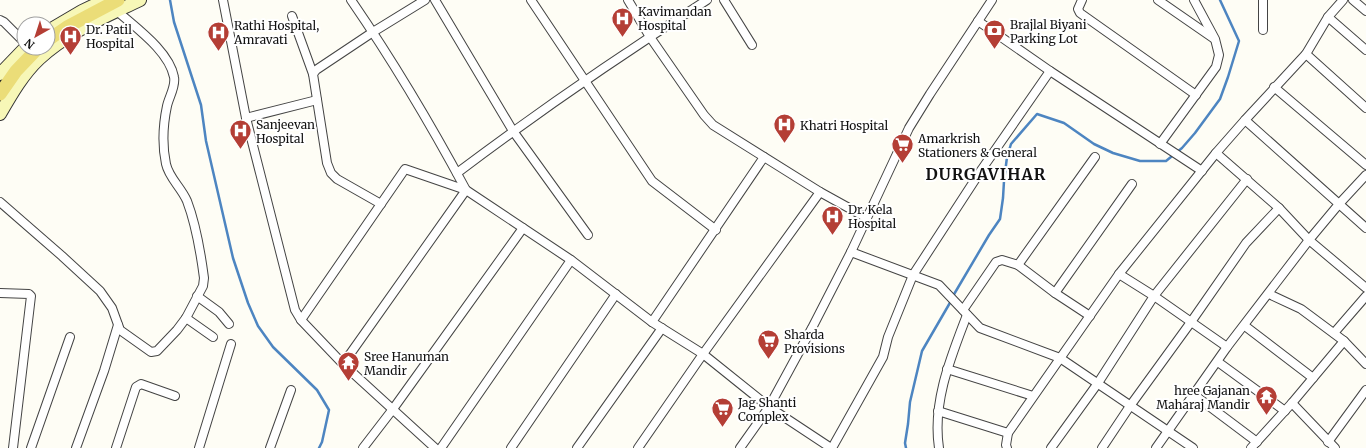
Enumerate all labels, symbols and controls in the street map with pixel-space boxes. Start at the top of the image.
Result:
place label: Kavimandan Hospital [638,4,712,33]
hospital icon: Kavimandan Hospital [609,5,635,38]
north arrow [16,16,56,56]
place label: Brajlal Biyani Parking Lot [1010,17,1087,46]
place label: Rathi Hospital, Amravati [233,18,319,47]
bank icon: Brajlal Biyani Parking Lot [981,18,1007,51]
hospital icon: Rathi Hospital, Amravati [205,19,231,52]
place label: Dr. Patil Hospital [86,22,135,51]
hospital icon: Dr. Patil Hospital [57,23,83,56]
text: N [22,35,37,52]
hospital icon: Khatri Hospital [772,112,798,145]
place label: Sanjeevan Hospital [256,117,315,146]
hospital icon: Sanjeevan Hospital [228,118,254,151]
place label: Khatri Hospital [800,118,888,133]
place label: Amarkrish Stationers & General [917,131,1037,160]
supermarket icon: Amarkrish Stationers & General [889,132,915,165]
district label: DURGAVIHAR [926,164,1046,184]
place label: Dr. Kela Hospital [848,202,897,231]
hospital icon: Dr. Kela Hospital [819,203,845,236]
place label: Sharda Provisions [784,327,845,356]
supermarket icon: Sharda Provisions [756,328,782,361]
place label: Sree Hanuman Mandir [364,349,449,378]
temple icon: Sree Hanuman Mandir [336,350,362,383]
place label: hree Gajanan Maharaj Mandir [1156,383,1251,412]
temple icon: hree Gajanan Maharaj Mandir [1253,384,1279,417]
place label: Jag Shanti Complex [737,395,797,424]
supermarket icon: Jag Shanti Complex [709,396,735,429]

